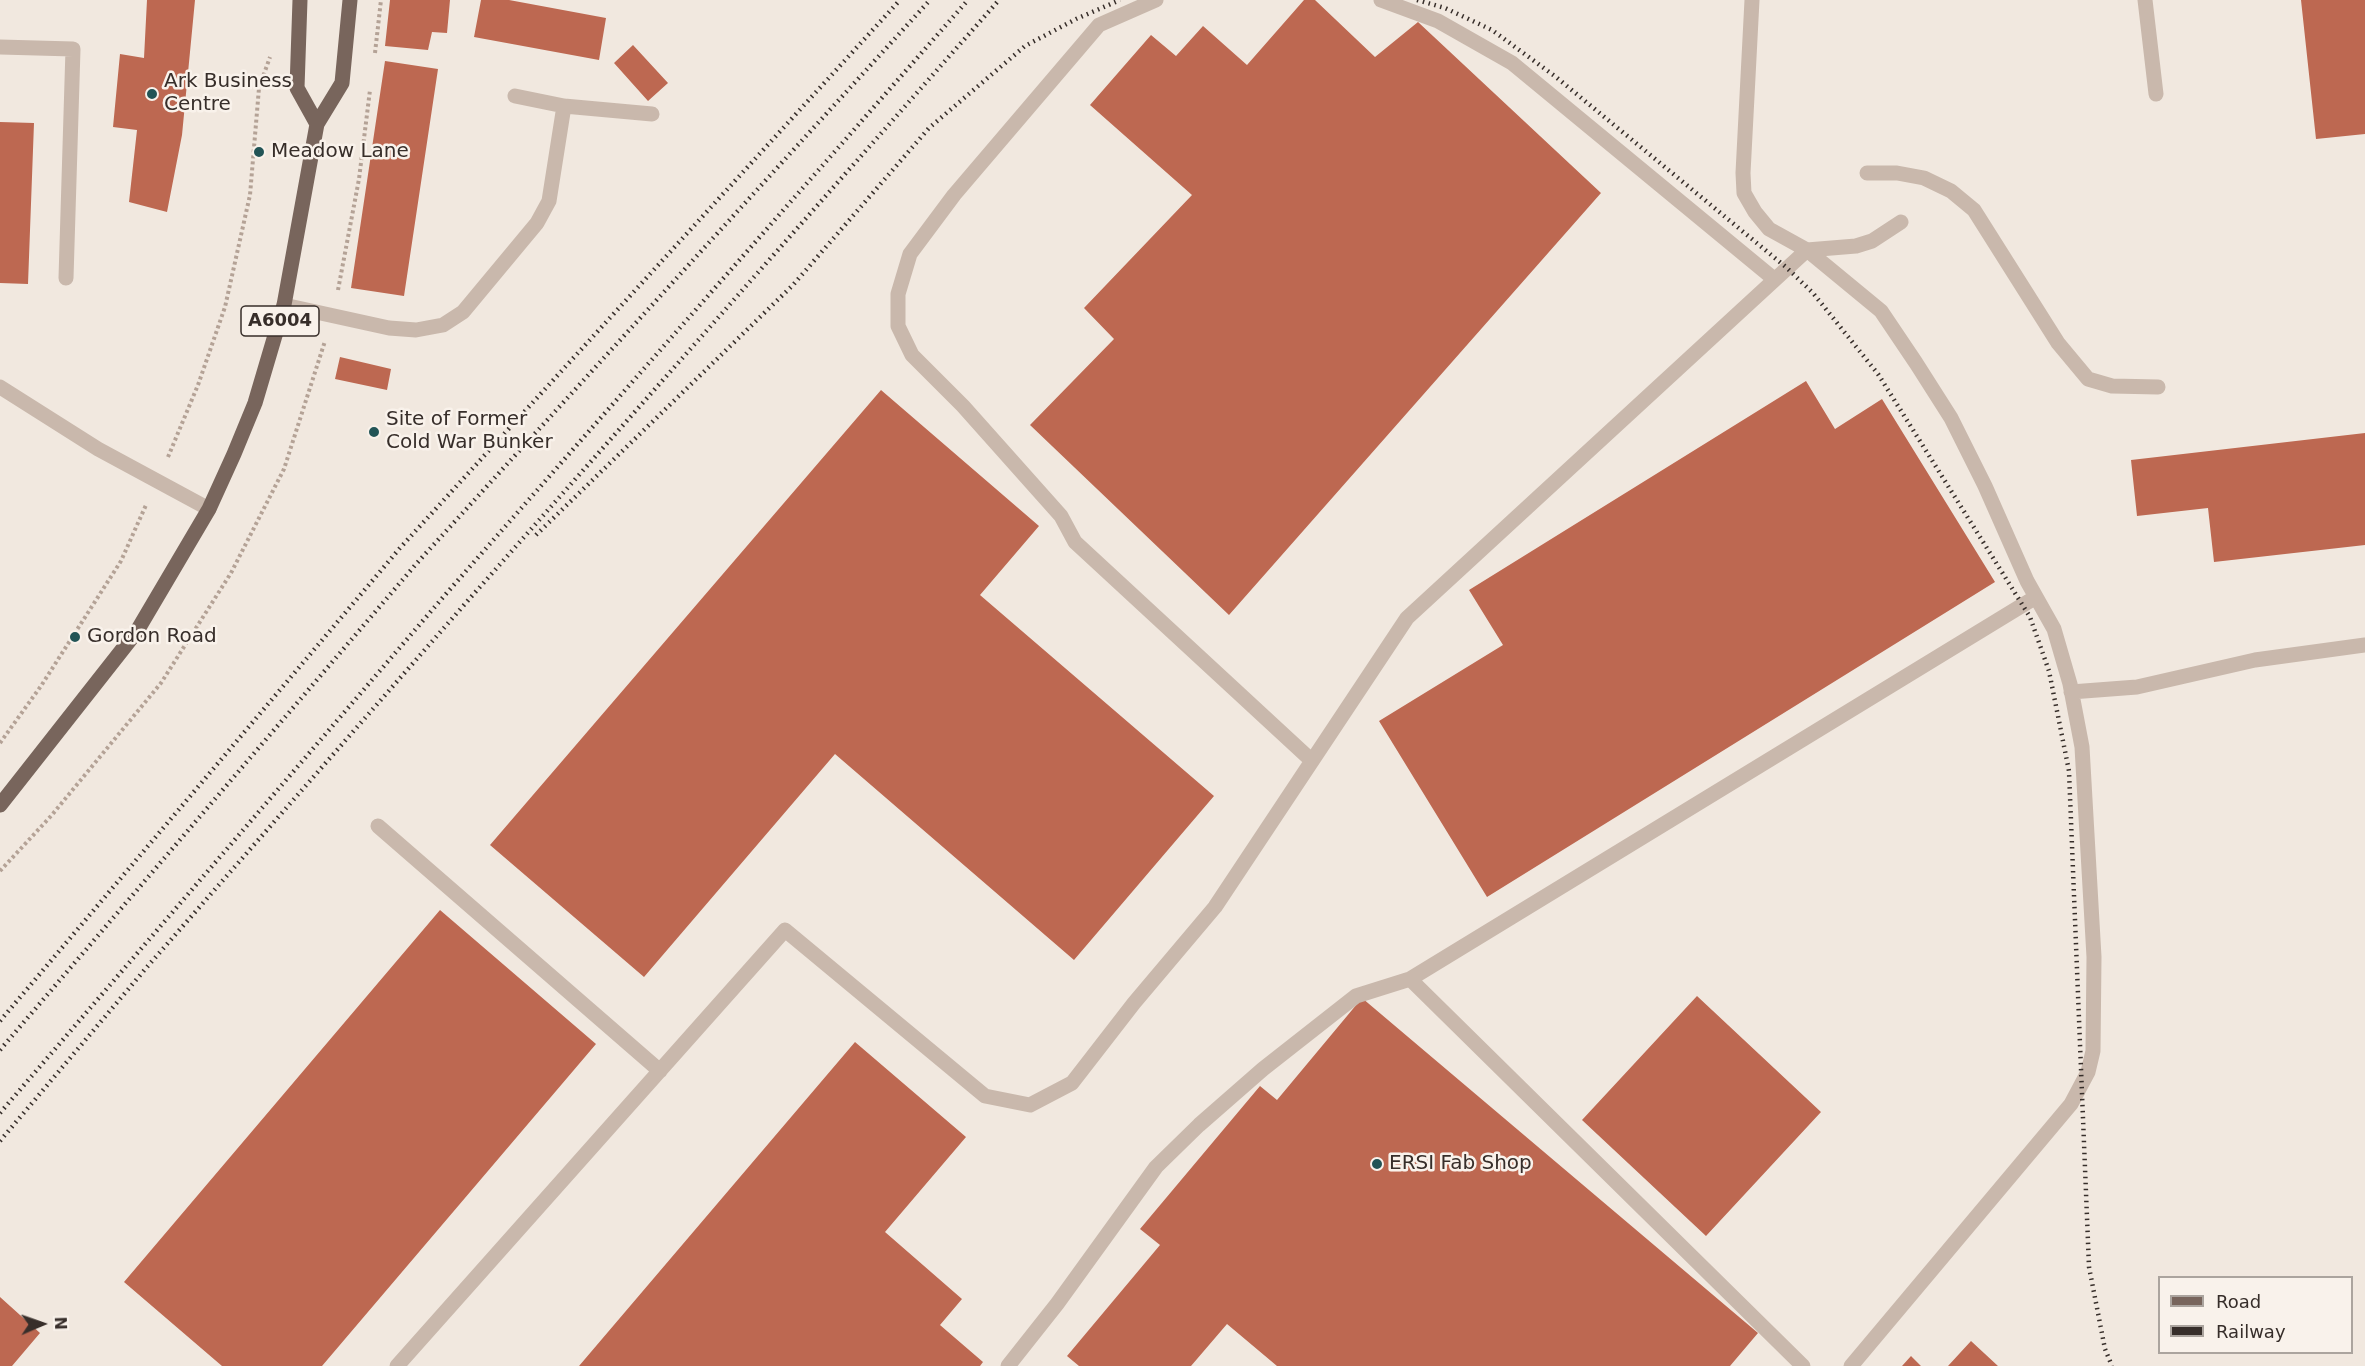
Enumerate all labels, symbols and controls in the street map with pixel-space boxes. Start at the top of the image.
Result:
place label: Ark Business Centre [164,70,292,117]
marker: Ark Business Centre [145,87,159,101]
place label: Meadow Lane [271,140,409,164]
marker: Meadow Lane [252,145,266,159]
road number: A6004 [241,306,319,336]
place label: Site of Former Cold War Bunker [386,408,553,455]
marker: Site of Former Cold War Bunker [367,425,381,439]
place label: Gordon Road [87,625,217,649]
marker: Gordon Road [68,630,82,644]
place label: ERSI Fab Shop [1389,1152,1532,1176]
marker: ERSI Fab Shop [1370,1157,1384,1171]
legend [2158,1276,2353,1354]
text: Road [2216,1291,2261,1312]
north arrow [12,1294,72,1354]
text: N [51,1316,70,1330]
text: Railway [2216,1321,2286,1342]

